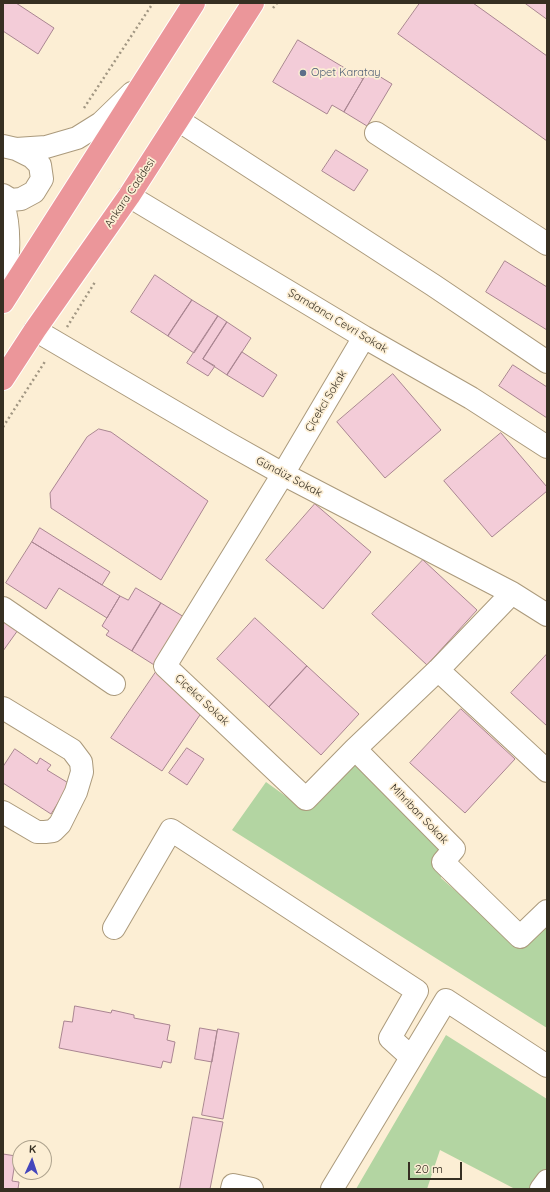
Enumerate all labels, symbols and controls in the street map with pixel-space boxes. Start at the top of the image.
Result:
place label: Opet Karatay [311,66,381,80]
marker: Opet Karatay [298,68,308,78]
street label: Ankara Caddesi [102,156,158,230]
street label: Şamdancı Cevri Sokak [286,286,390,356]
street label: Çiçekci Sokak [302,368,350,434]
street label: Gündüz Sokak [254,454,324,500]
street label: Çiçekci Sokak [172,672,232,728]
street label: Mihriban Sokak [387,781,451,847]
north arrow [12,1140,52,1180]
text: K [29,1142,37,1156]
scale bar [410,1154,464,1180]
text: 20 m [415,1161,443,1176]

